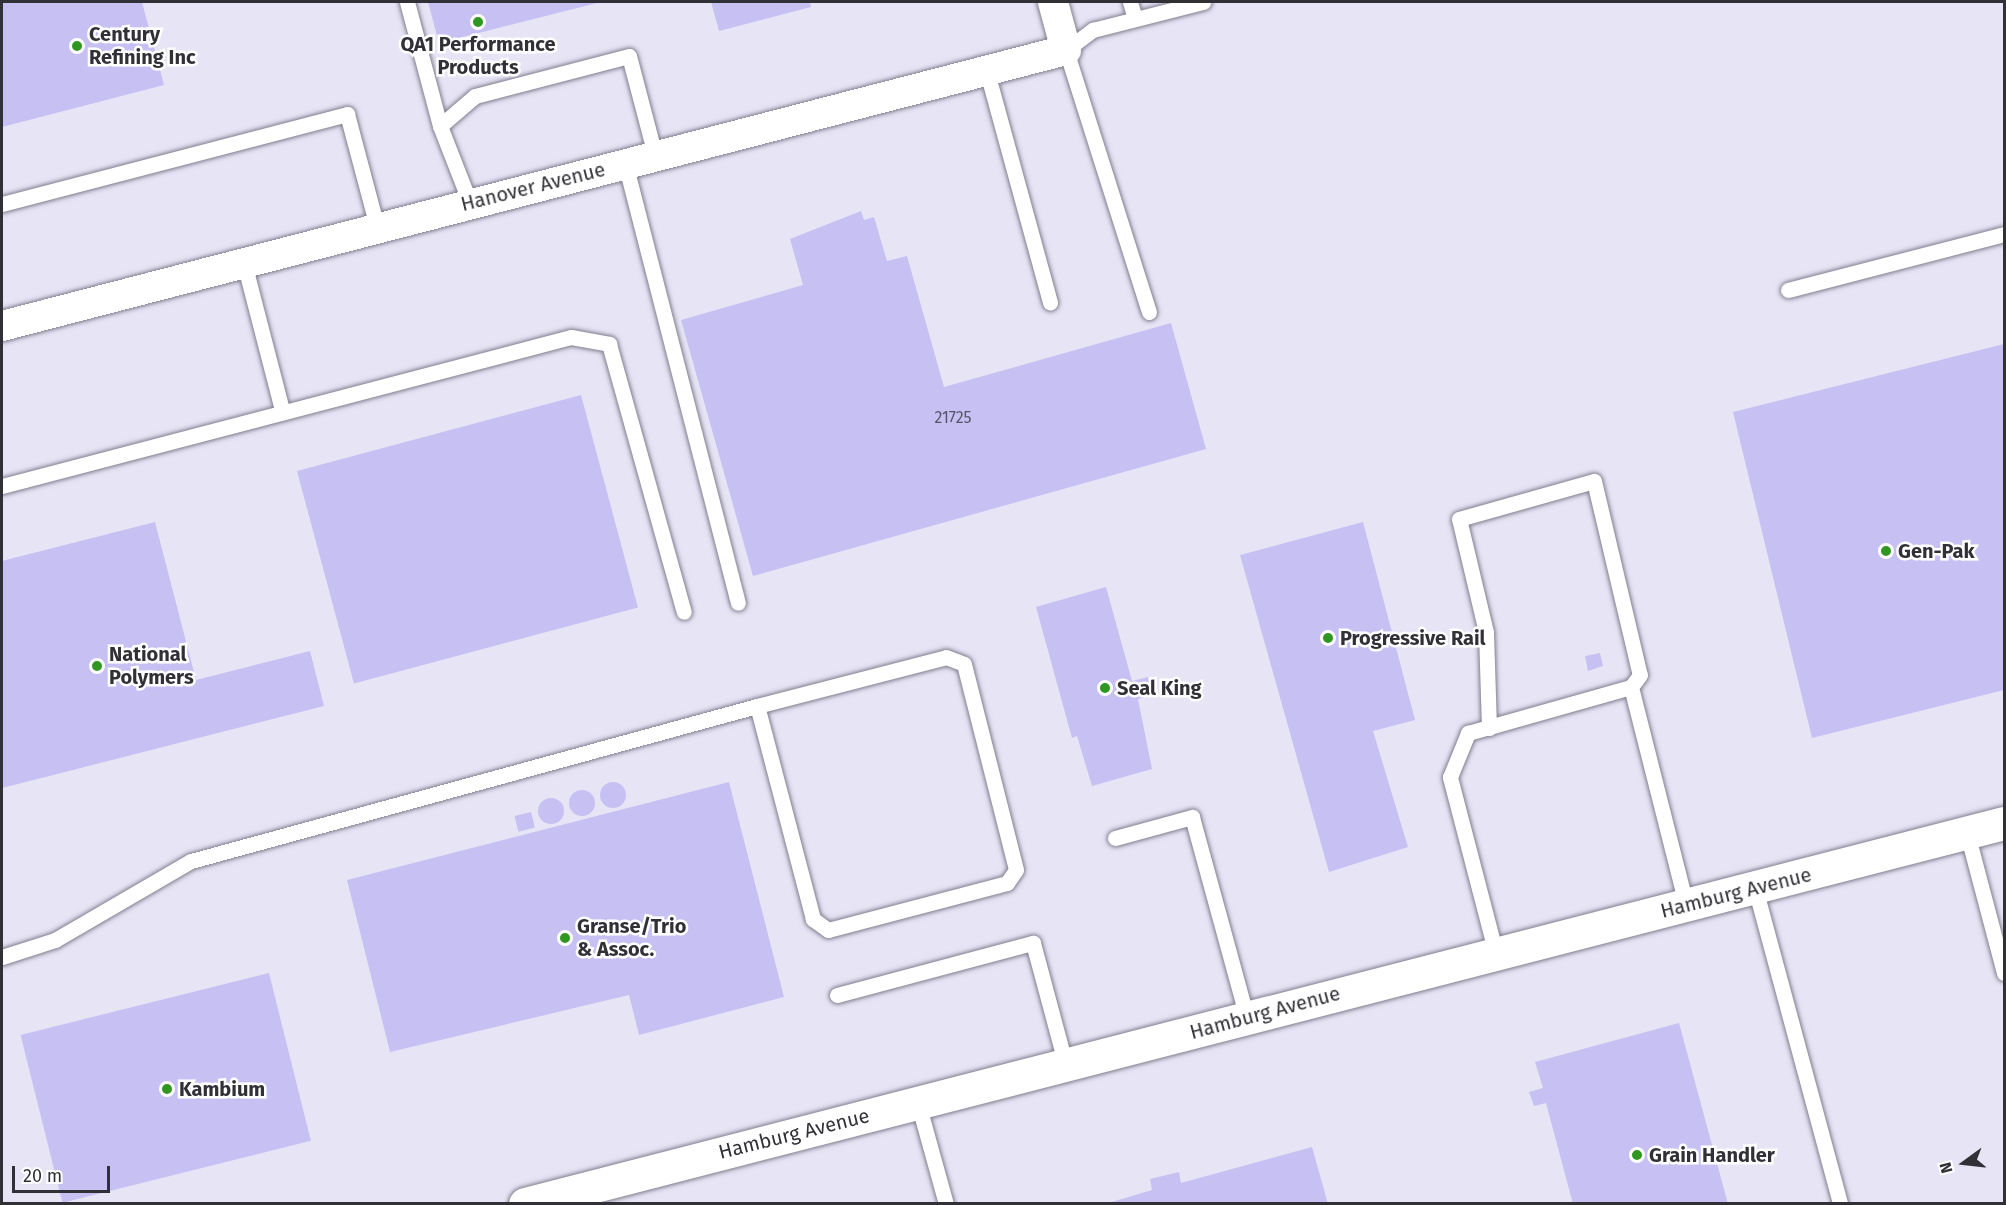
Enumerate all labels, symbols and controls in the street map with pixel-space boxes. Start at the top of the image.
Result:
marker: QA1 Performance Products [471,15,485,29]
place label: Century Refining Inc [89,22,196,69]
place label: QA1 Performance Products [400,32,556,79]
marker: Century Refining Inc [70,39,84,53]
street label: Hanover Avenue [458,157,608,217]
house number: 21725 [934,408,972,428]
place label: Gen-Pak [1898,539,1975,563]
marker: Gen-Pak [1879,544,1893,558]
place label: Progressive Rail [1340,626,1486,650]
marker: Progressive Rail [1321,631,1335,645]
place label: National Polymers [109,642,194,689]
marker: National Polymers [90,659,104,673]
place label: Seal King [1117,676,1202,700]
marker: Seal King [1098,681,1112,695]
street label: Hamburg Avenue [1658,863,1814,923]
place label: Granse/Trio & Assoc. [577,915,686,962]
marker: Granse/Trio & Assoc. [558,931,572,945]
street label: Hamburg Avenue [1187,981,1343,1045]
place label: Kambium [179,1077,265,1101]
marker: Kambium [160,1082,174,1096]
street label: Hamburg Avenue [716,1104,872,1164]
north arrow [1934,1133,1994,1193]
place label: Grain Handler [1649,1143,1775,1167]
marker: Grain Handler [1630,1148,1644,1162]
scale bar [15,1154,112,1192]
text: N [1936,1160,1957,1175]
text: 20 m [23,1165,62,1187]

